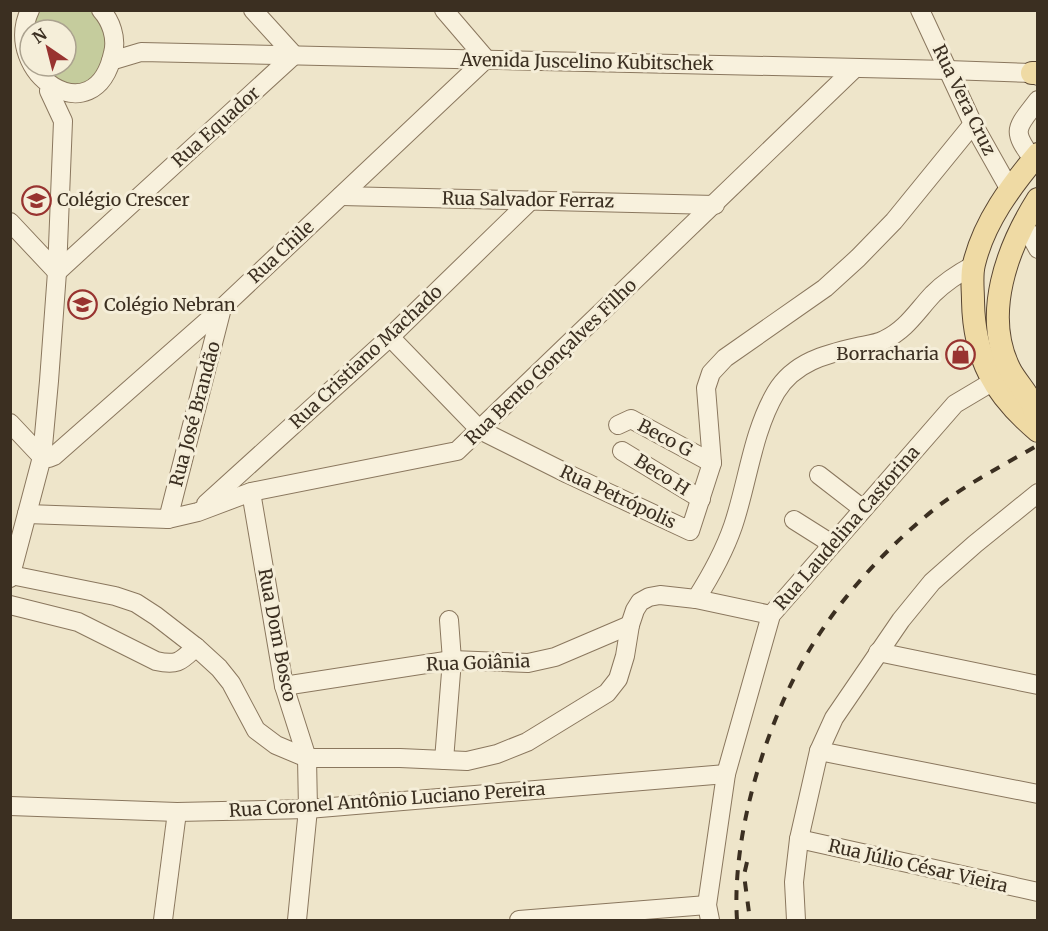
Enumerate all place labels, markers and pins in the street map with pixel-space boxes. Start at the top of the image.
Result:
school or university icon: Colégio Crescer [20,184,52,216]
place label: Colégio Crescer [57,188,190,211]
school or university icon: Colégio Nebran [67,289,99,321]
place label: Colégio Nebran [104,293,236,316]
shop icon: Borracharia [944,338,976,370]
place label: Borracharia [836,342,939,365]

